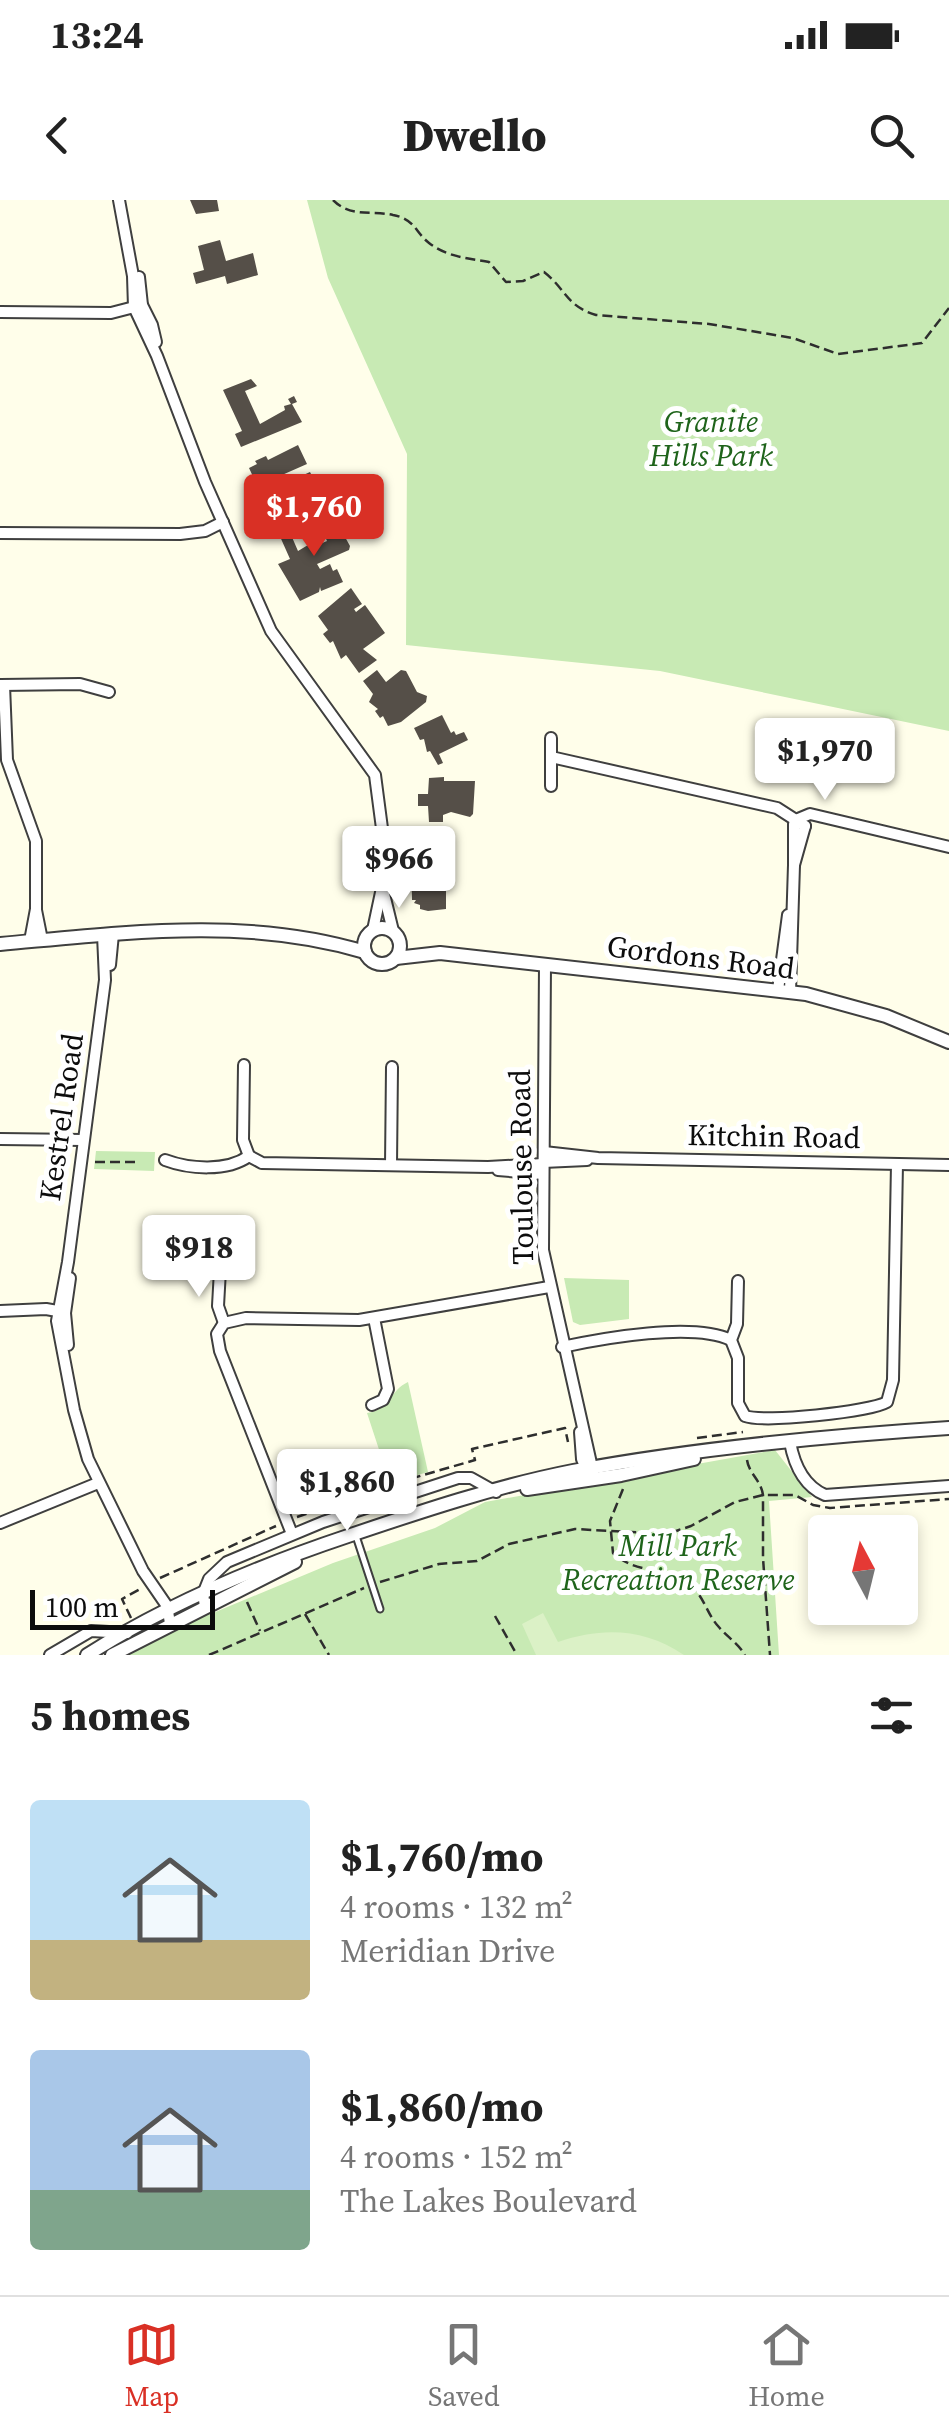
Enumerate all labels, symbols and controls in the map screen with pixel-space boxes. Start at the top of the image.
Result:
text: 13:24 [50,9,144,61]
text: Dwello [402,104,547,166]
icon: back [30,108,85,163]
icon: search [864,108,919,163]
park label: Granite Hills Park [648,401,774,476]
pin: $1,760 [233,474,395,559]
text: $1,760 [266,484,362,528]
pin: $1,970 [744,718,906,803]
text: $1,970 [777,728,873,772]
pin: $966 [340,826,458,911]
text: $966 [364,836,434,880]
street label: Gordons Road [605,925,797,989]
street label: Kestrel Road [29,1031,93,1203]
street label: Toulouse Road [499,1069,543,1265]
street label: Kitchin Road [687,1114,861,1158]
pin: $918 [140,1215,258,1300]
text: $918 [164,1225,234,1269]
pin: $1,860 [266,1449,428,1534]
text: $1,860 [299,1459,395,1503]
north arrow [808,1515,918,1625]
map controls [808,1515,918,1625]
park label: Mill Park Recreation Reserve [561,1525,794,1600]
scale bar [30,1585,215,1630]
text: 100 m [45,1588,119,1626]
text: 5 homes [30,1686,190,1744]
icon: filters [864,1688,919,1743]
text: $1,760/mo [340,1827,543,1885]
icon: home [110,1840,230,1960]
text: 4 rooms · 132 m² [340,1885,573,1929]
text: Meridian Drive [340,1929,555,1973]
text: $1,860/mo [340,2077,543,2135]
icon: home [110,2090,230,2210]
text: 4 rooms · 152 m² [340,2135,573,2179]
text: The Lakes Boulevard [340,2179,637,2223]
tab: Map [124,2317,179,2415]
tab: Saved [428,2317,500,2415]
tab: Home [748,2317,825,2415]

